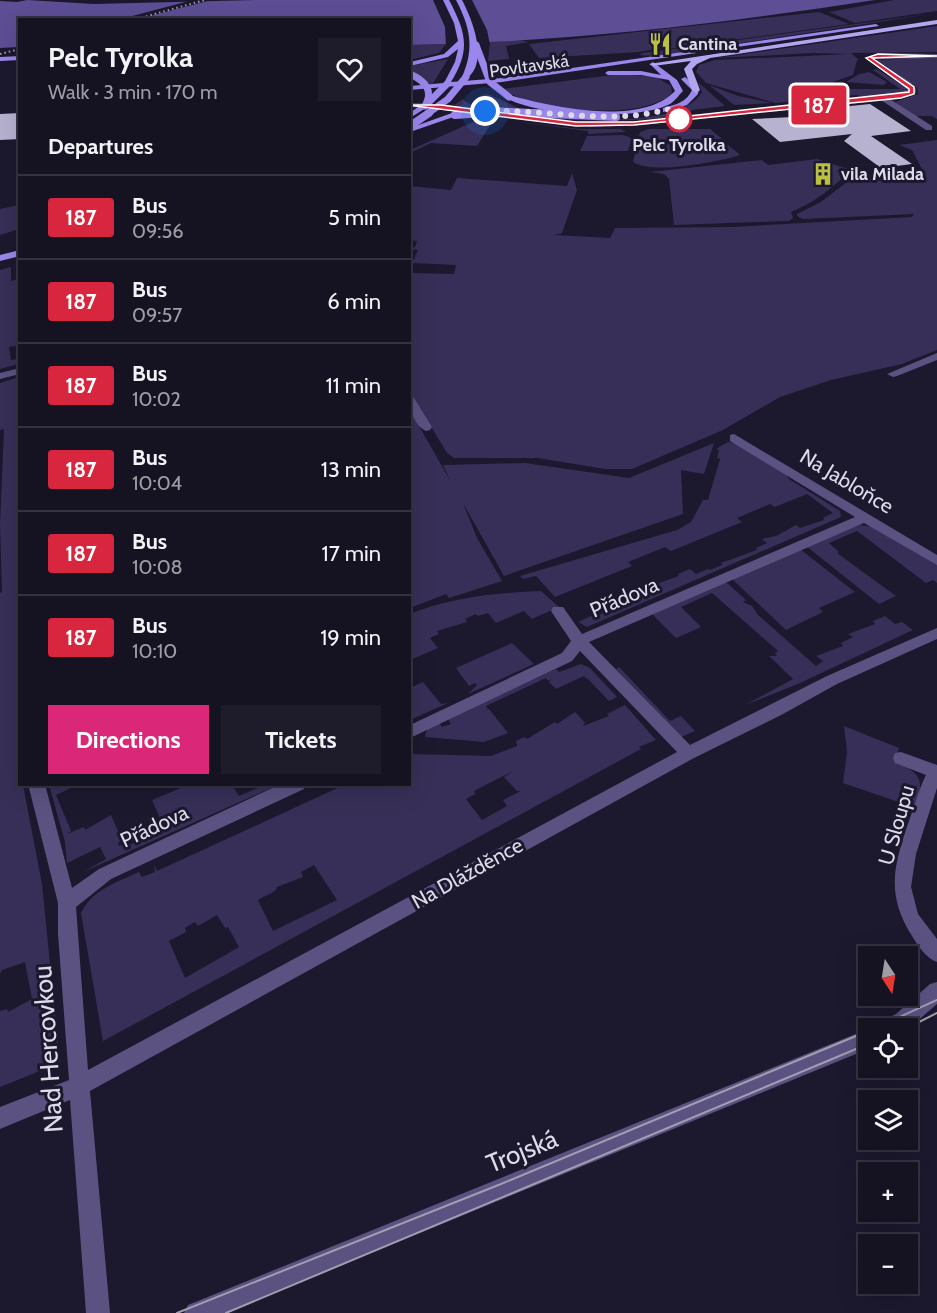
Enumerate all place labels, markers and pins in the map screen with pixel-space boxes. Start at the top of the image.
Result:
restaurant icon: Cantina [647,31,673,57]
place label: Cantina [678,33,737,55]
marker: Pelc Tyrolka [666,106,692,132]
place label: Pelc Tyrolka [632,134,726,156]
building icon: vila Milada [810,161,836,187]
place label: vila Milada [841,163,924,185]

